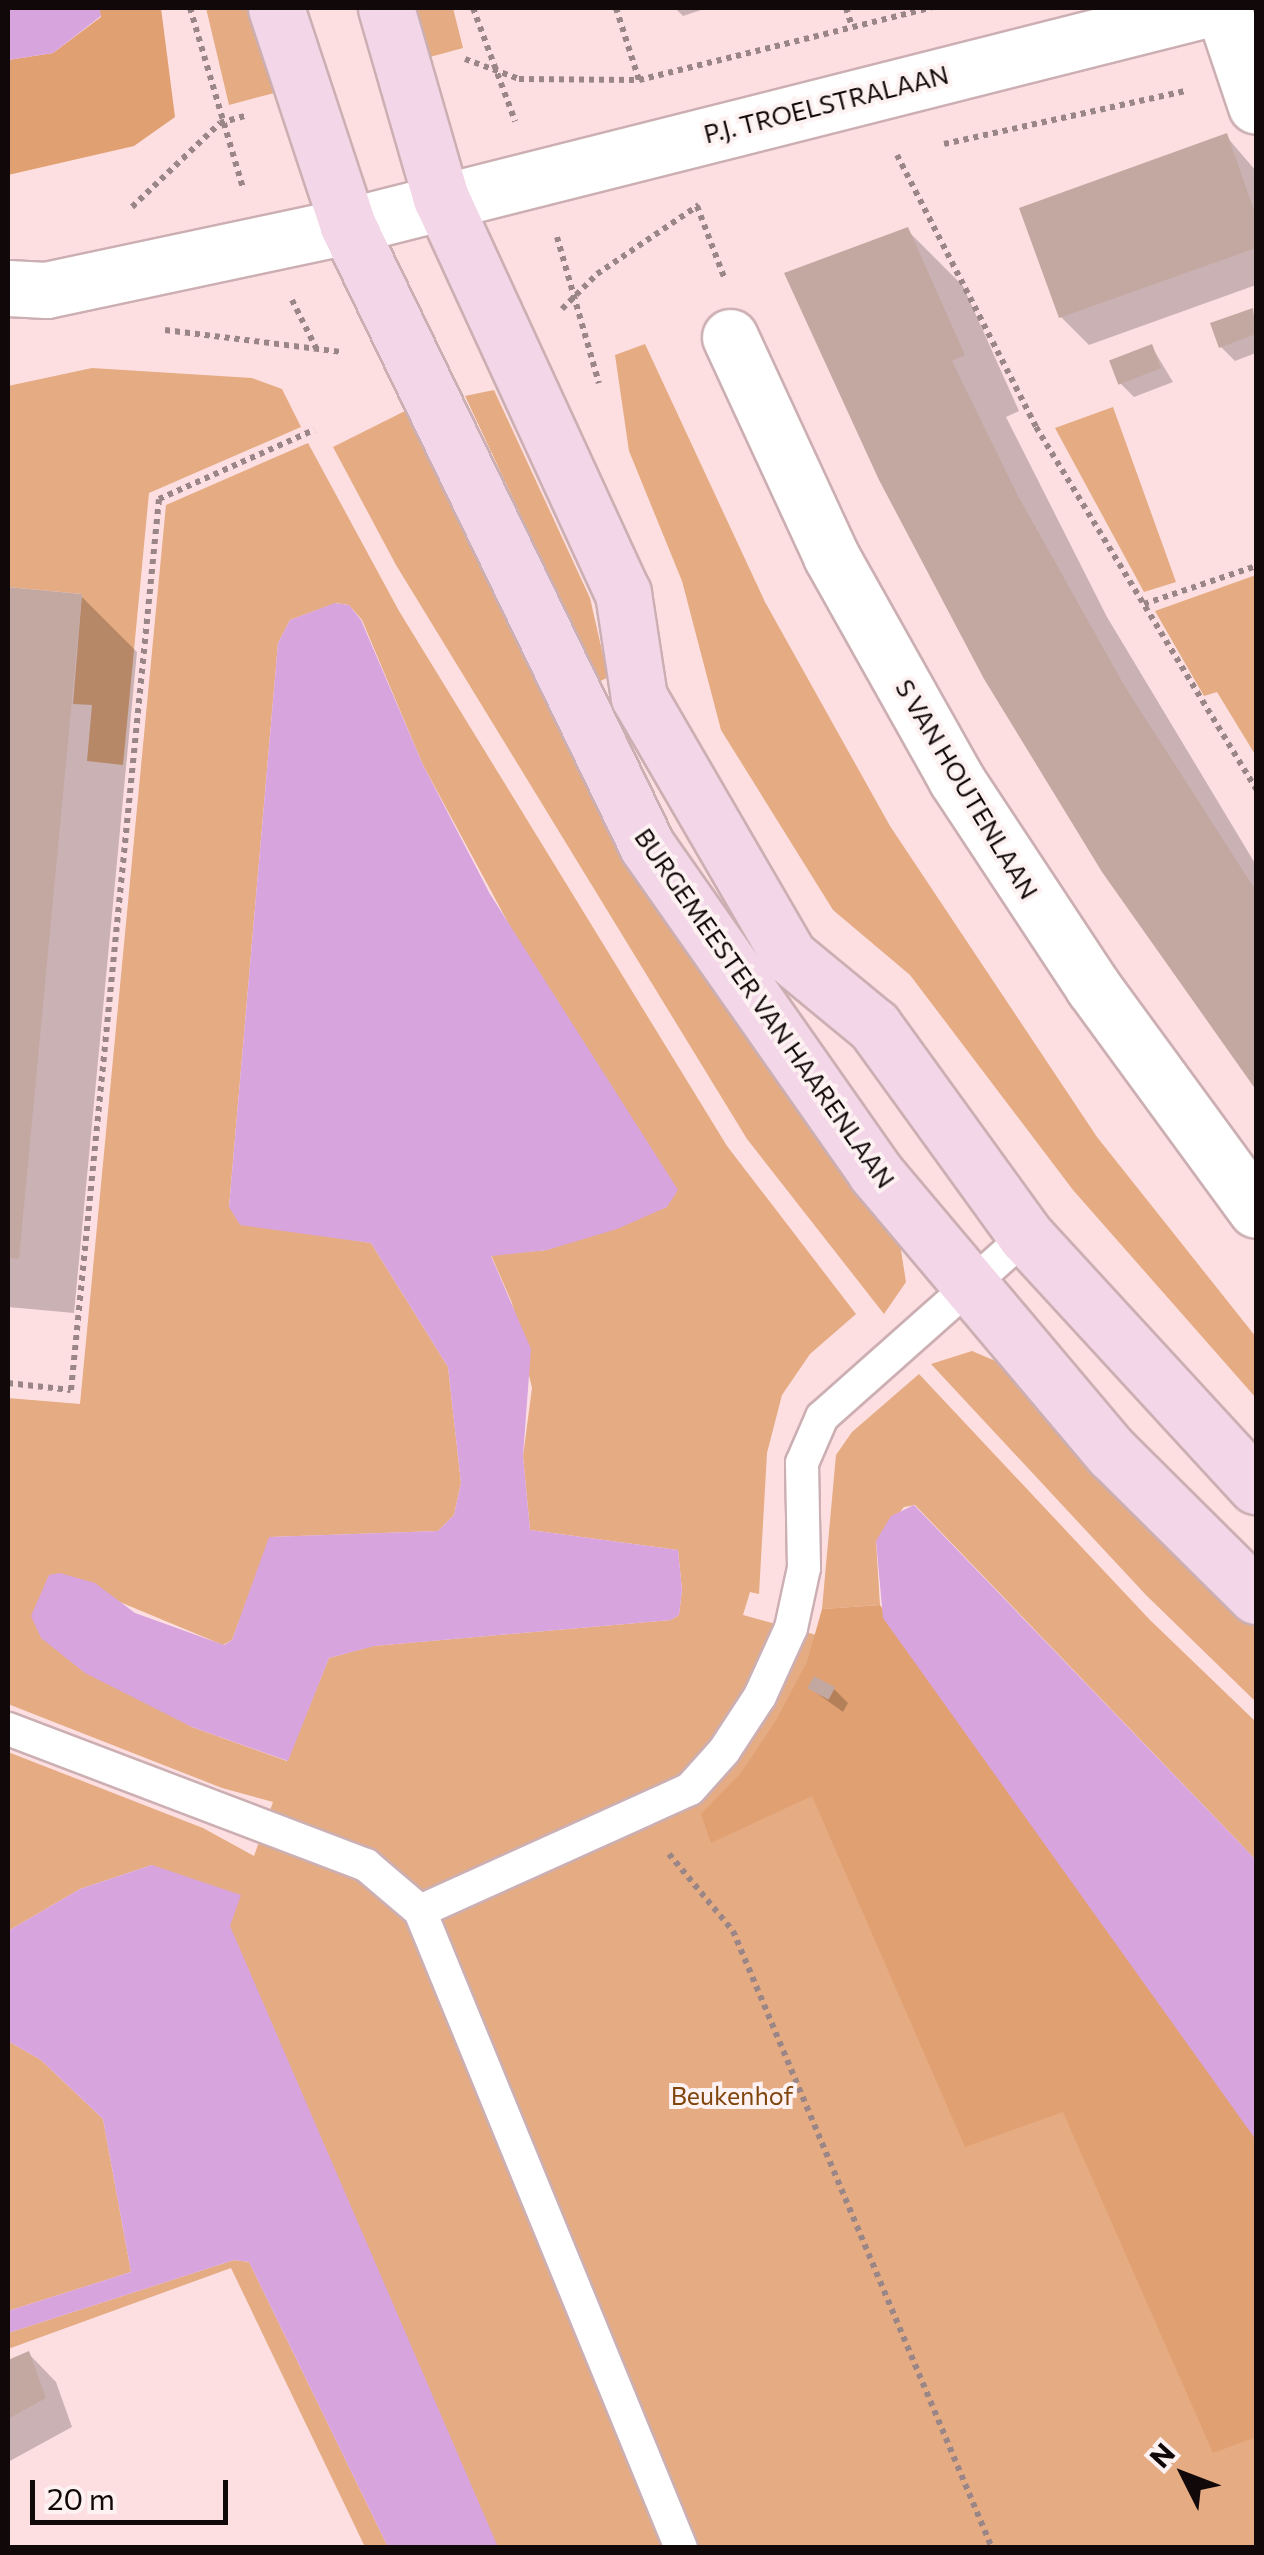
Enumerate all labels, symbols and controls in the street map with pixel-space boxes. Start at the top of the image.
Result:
street label: P.J. TROELSTRALAAN [701,59,951,149]
street label: S VAN HOUTENLAAN [890,674,1044,904]
street label: BURGEMEESTER VAN HAARENLAAN [629,823,901,1193]
park label: Beukenhof [671,2080,793,2110]
north arrow [1134,2425,1234,2525]
text: N [1142,2436,1181,2474]
scale bar [35,2460,232,2522]
text: 20 m [47,2479,115,2516]

